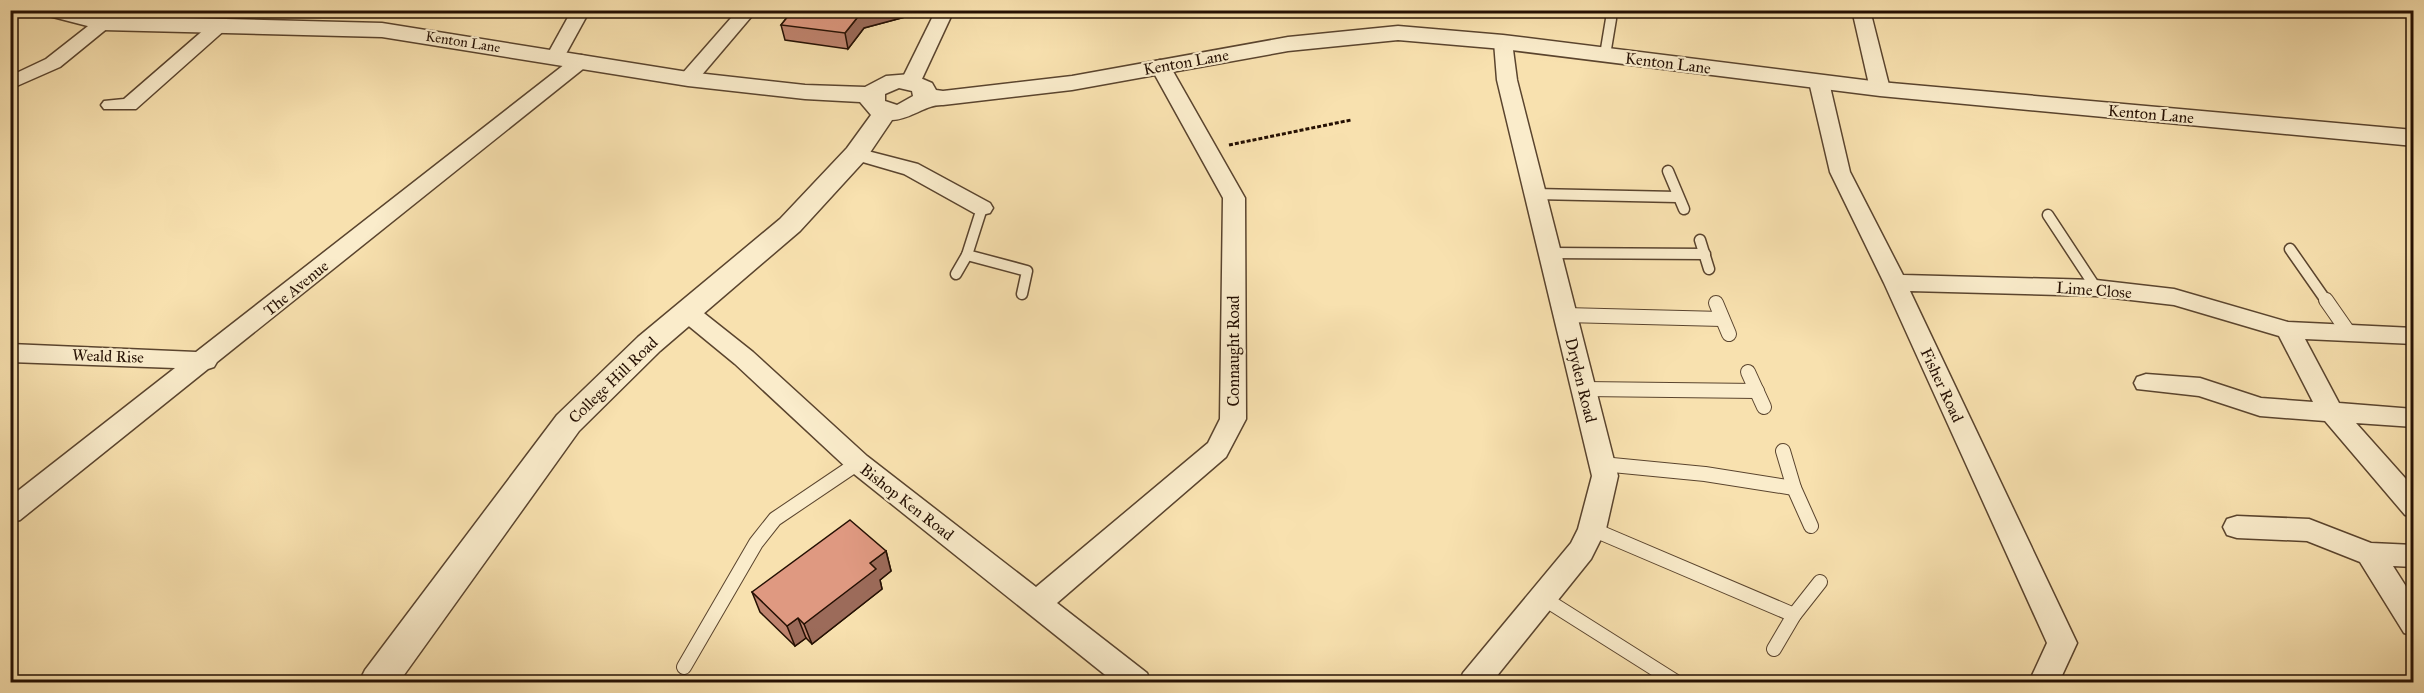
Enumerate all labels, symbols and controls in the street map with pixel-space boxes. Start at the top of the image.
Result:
street label: Kenton Lane [424,28,502,56]
street label: Kenton Lane [1142,45,1230,79]
street label: Kenton Lane [1624,48,1712,78]
street label: Kenton Lane [2107,101,2195,127]
street label: The Avenue [260,256,333,320]
street label: Lime Close [2056,278,2133,302]
street label: Connaught Road [1224,295,1244,407]
street label: College Hill Road [565,333,662,428]
street label: Dryden Road [1561,336,1601,424]
street label: Weald Rise [72,345,145,367]
street label: Fisher Road [1917,345,1967,425]
street label: Bishop Ken Road [857,460,957,544]

